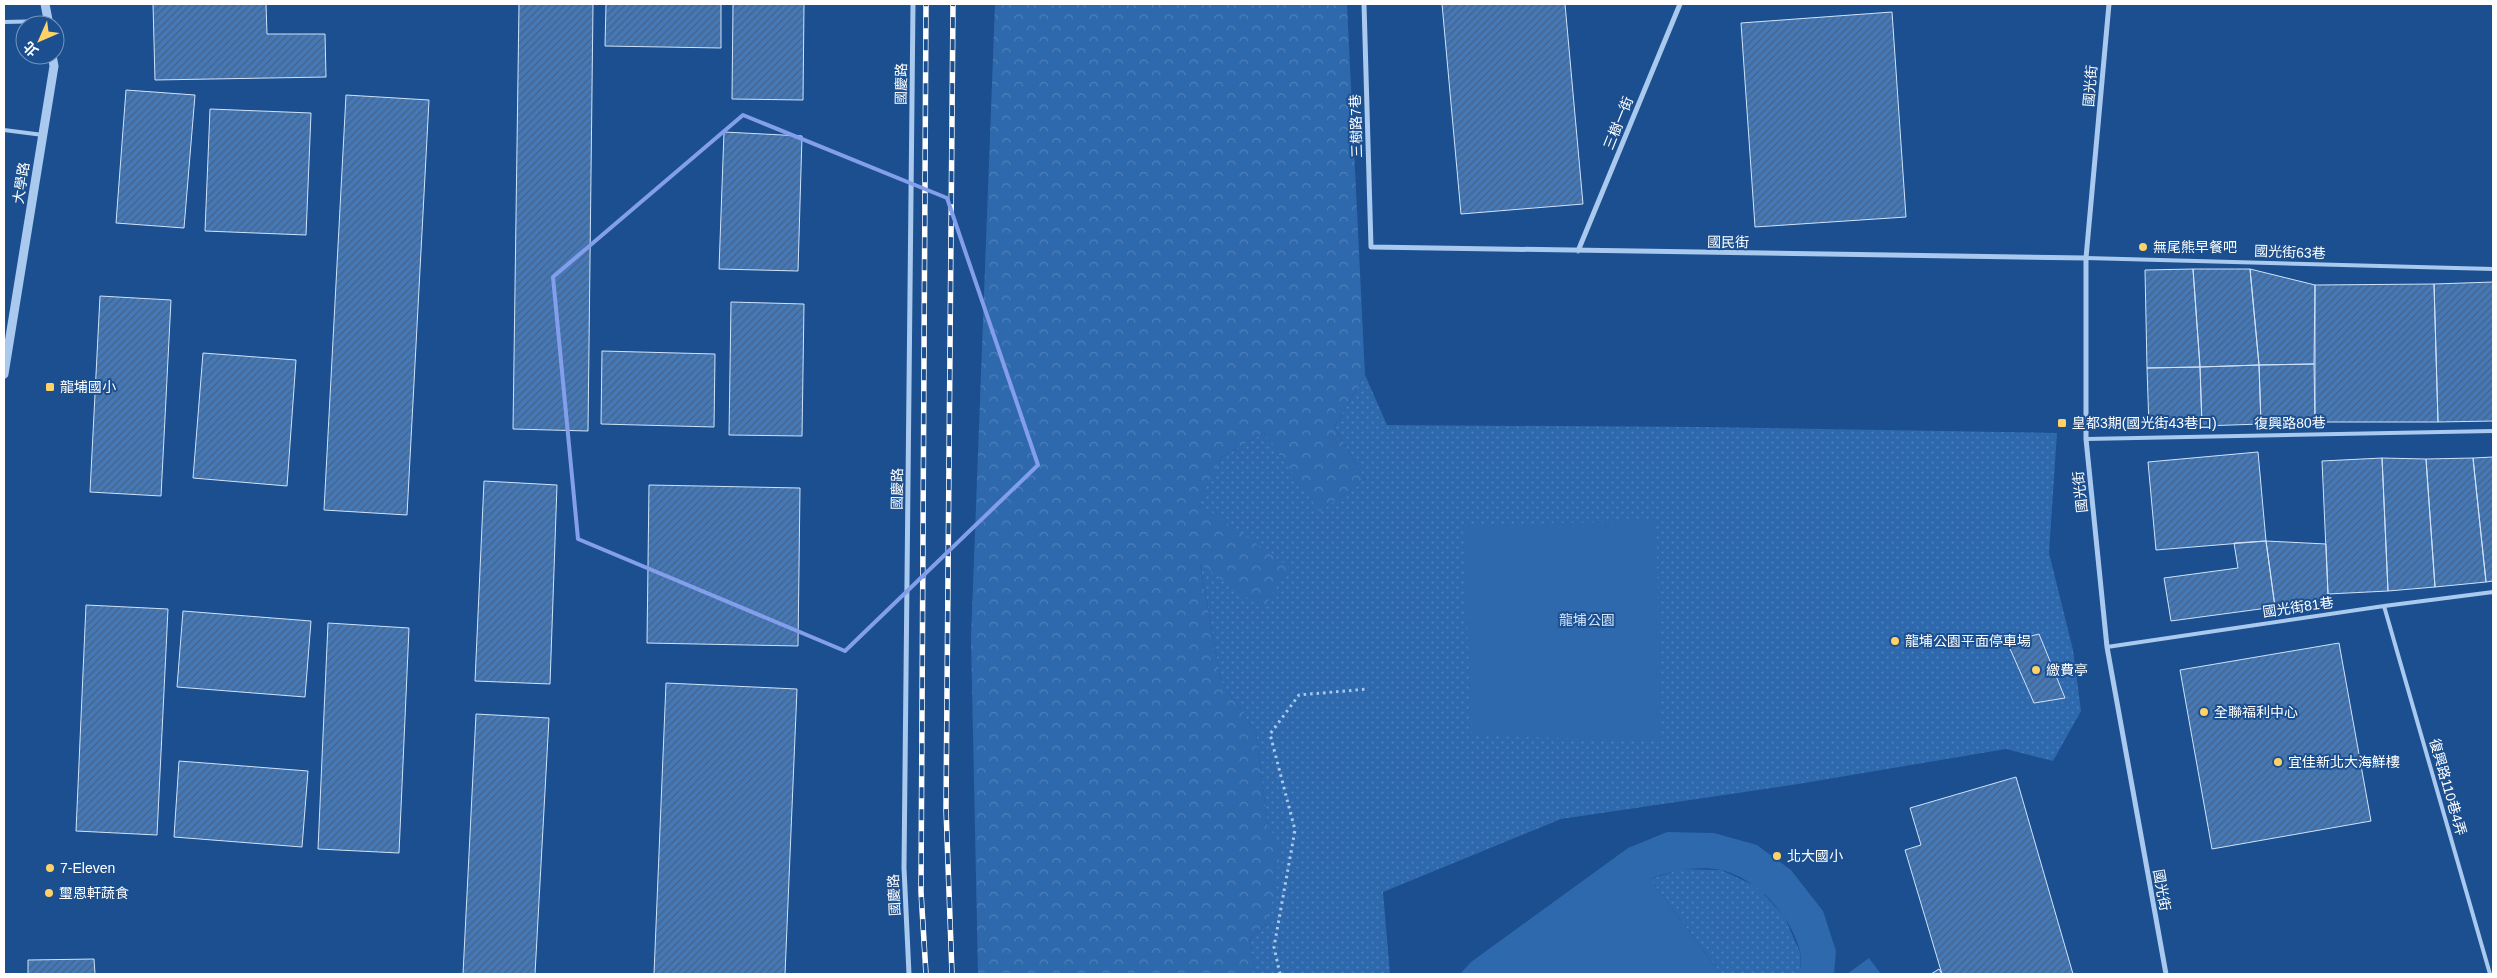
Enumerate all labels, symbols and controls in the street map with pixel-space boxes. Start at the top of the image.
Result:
north arrow [15,15,65,65]
text: 北 [20,39,41,60]
street label: 國慶路 [893,63,909,105]
street label: 國光街 [2080,64,2100,108]
street label: 三樹路7巷 [1347,94,1365,158]
street label: 三樹一街 [1600,94,1636,152]
street label: 大學路 [10,161,32,205]
street label: 國民街 [1707,234,1749,250]
place label: 無尾熊早餐吧 [2153,239,2237,255]
marker: 無尾熊早餐吧 [2137,241,2149,253]
street label: 國光街63巷 [2254,243,2326,261]
place label: 龍埔國小 [60,379,116,395]
marker: 龍埔國小 [44,381,56,393]
street label: 復興路80巷 [2254,414,2326,432]
place label: 皇都3期(國光街43巷口) [2072,415,2217,431]
marker: 皇都3期(國光街43巷口) [2056,417,2068,429]
street label: 國慶路 [889,468,905,510]
street label: 國光街 [2070,470,2090,514]
street label: 國光街81巷 [2261,594,2335,620]
park label: 龍埔公園 [1559,612,1615,628]
place label: 龍埔公園平面停車場 [1905,633,2031,649]
marker: 龍埔公園平面停車場 [1889,635,1901,647]
place label: 繳費亭 [2046,662,2088,678]
marker: 繳費亭 [2030,664,2042,676]
place label: 全聯福利中心 [2214,704,2298,720]
marker: 全聯福利中心 [2198,706,2210,718]
street label: 復興路110巷4弄 [2427,737,2469,837]
place label: 宜佳新北大海鮮樓 [2288,754,2400,770]
marker: 宜佳新北大海鮮樓 [2272,756,2284,768]
place label: 北大國小 [1787,848,1843,864]
marker: 北大國小 [1771,850,1783,862]
place label: 7-Eleven [60,860,115,876]
marker: 7-Eleven [44,862,56,874]
street label: 國光街 [2150,868,2174,912]
street label: 國慶路 [885,874,903,916]
place label: 璽恩軒蔬食 [59,885,129,901]
marker: 璽恩軒蔬食 [43,887,55,899]

